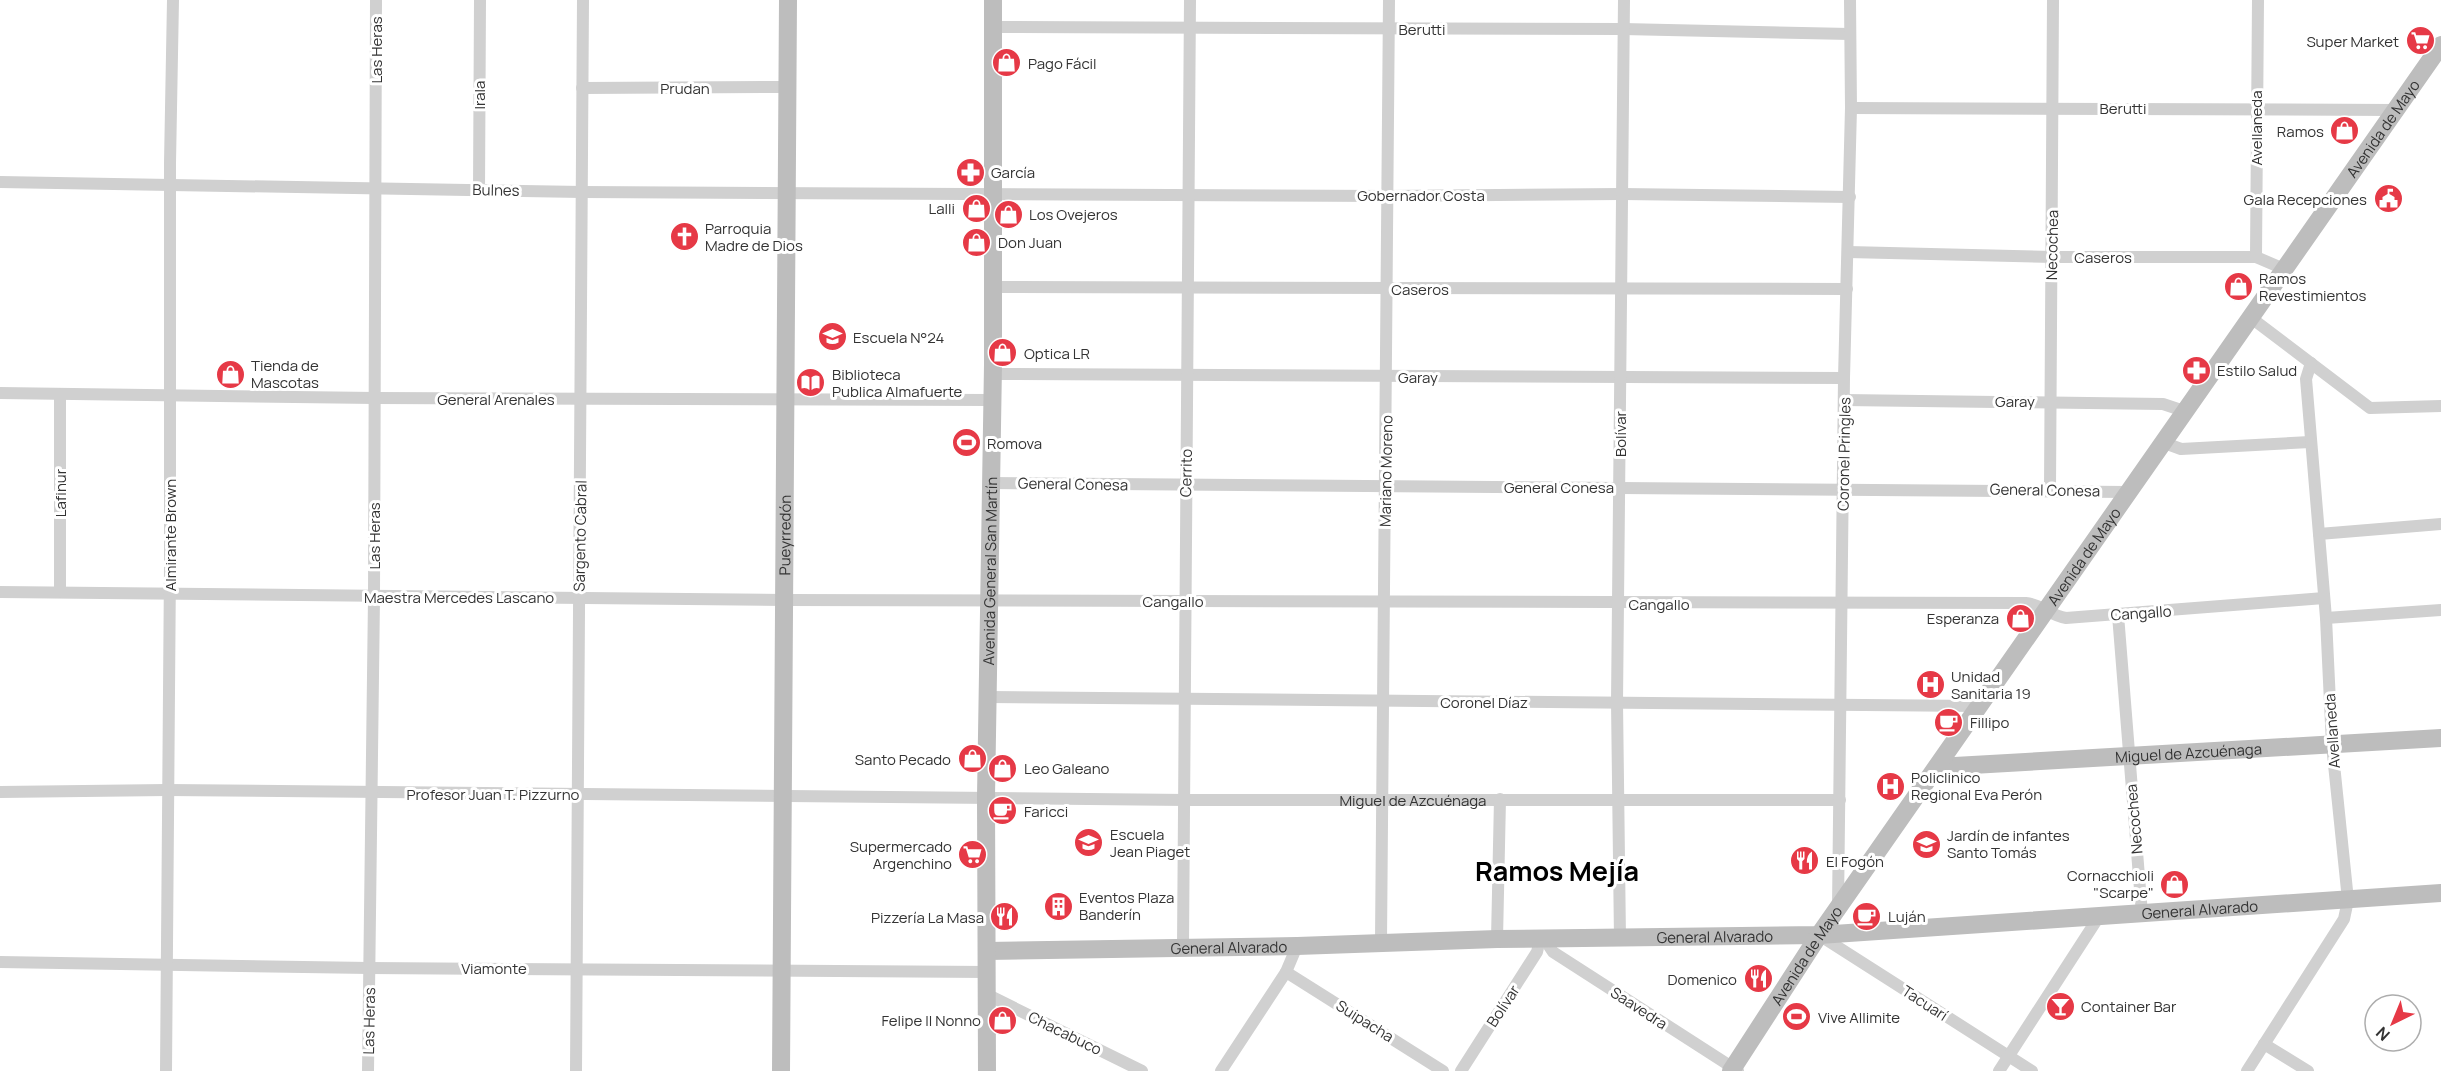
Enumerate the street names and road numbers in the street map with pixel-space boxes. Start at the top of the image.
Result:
street label: Las Heras [366,16,387,84]
street label: Berutti [1399,19,1445,40]
street label: Avenida de Mayo [2341,75,2424,182]
street label: Prudan [660,78,710,99]
street label: Irala [469,81,490,109]
street label: Avellaneda [2246,90,2267,166]
street label: Berutti [2100,98,2146,119]
street label: Bulnes [472,179,520,201]
street label: Gobernador Costa [1357,185,1485,206]
street label: Necochea [2041,210,2063,280]
street label: Caseros [2074,247,2132,268]
street label: Caseros [1391,279,1449,300]
street label: Garay [1398,367,1438,388]
street label: General Arenales [437,389,555,410]
street label: Garay [1995,391,2035,412]
street label: Coronel Pringles [1833,397,1855,511]
street label: Bolívar [1610,410,1631,457]
street label: Mariano Moreno [1375,415,1397,527]
street label: Cerrito [1175,448,1197,497]
street label: Lafinur [50,468,71,517]
street label: General Conesa [1018,473,1128,495]
street label: Avenida General San Martín [978,477,1002,665]
street label: General Conesa [1504,477,1614,498]
street label: Almirante Brown [160,479,181,591]
street label: General Conesa [1990,479,2100,501]
street label: Sargento Cabral [569,480,591,592]
street label: Pueyrredón [774,495,795,575]
street label: Las Heras [364,502,385,570]
street label: Avenida de Mayo [2042,503,2125,610]
street label: Maestra Mercedes Lascano [364,587,554,608]
street label: Cangallo [1142,591,1204,612]
street label: Cangallo [1628,594,1690,615]
street label: Cangallo [2110,600,2172,626]
street label: Coronel Díaz [1440,692,1528,713]
street label: Avellaneda [2319,693,2345,769]
street label: Miguel de Azcuénaga [2115,738,2263,767]
street label: Necochea [2120,783,2148,855]
street label: Profesor Juan T. Pizzurno [407,784,580,805]
street label: Miguel de Azcuénaga [1339,790,1486,811]
street label: General Alvarado [2141,895,2259,924]
street label: Avenida de Mayo [1766,901,1847,1009]
street label: General Alvarado [1656,925,1773,948]
street label: General Alvarado [1171,936,1288,959]
street label: Viamonte [461,958,527,979]
street label: Tacuarí [1898,980,1952,1026]
street label: Bolívar [1482,981,1525,1031]
street label: Saavedra [1606,982,1672,1034]
street label: Las Heras [358,987,380,1055]
street label: Suipacha [1332,995,1398,1047]
street label: Chacabuco [1025,1006,1105,1060]

